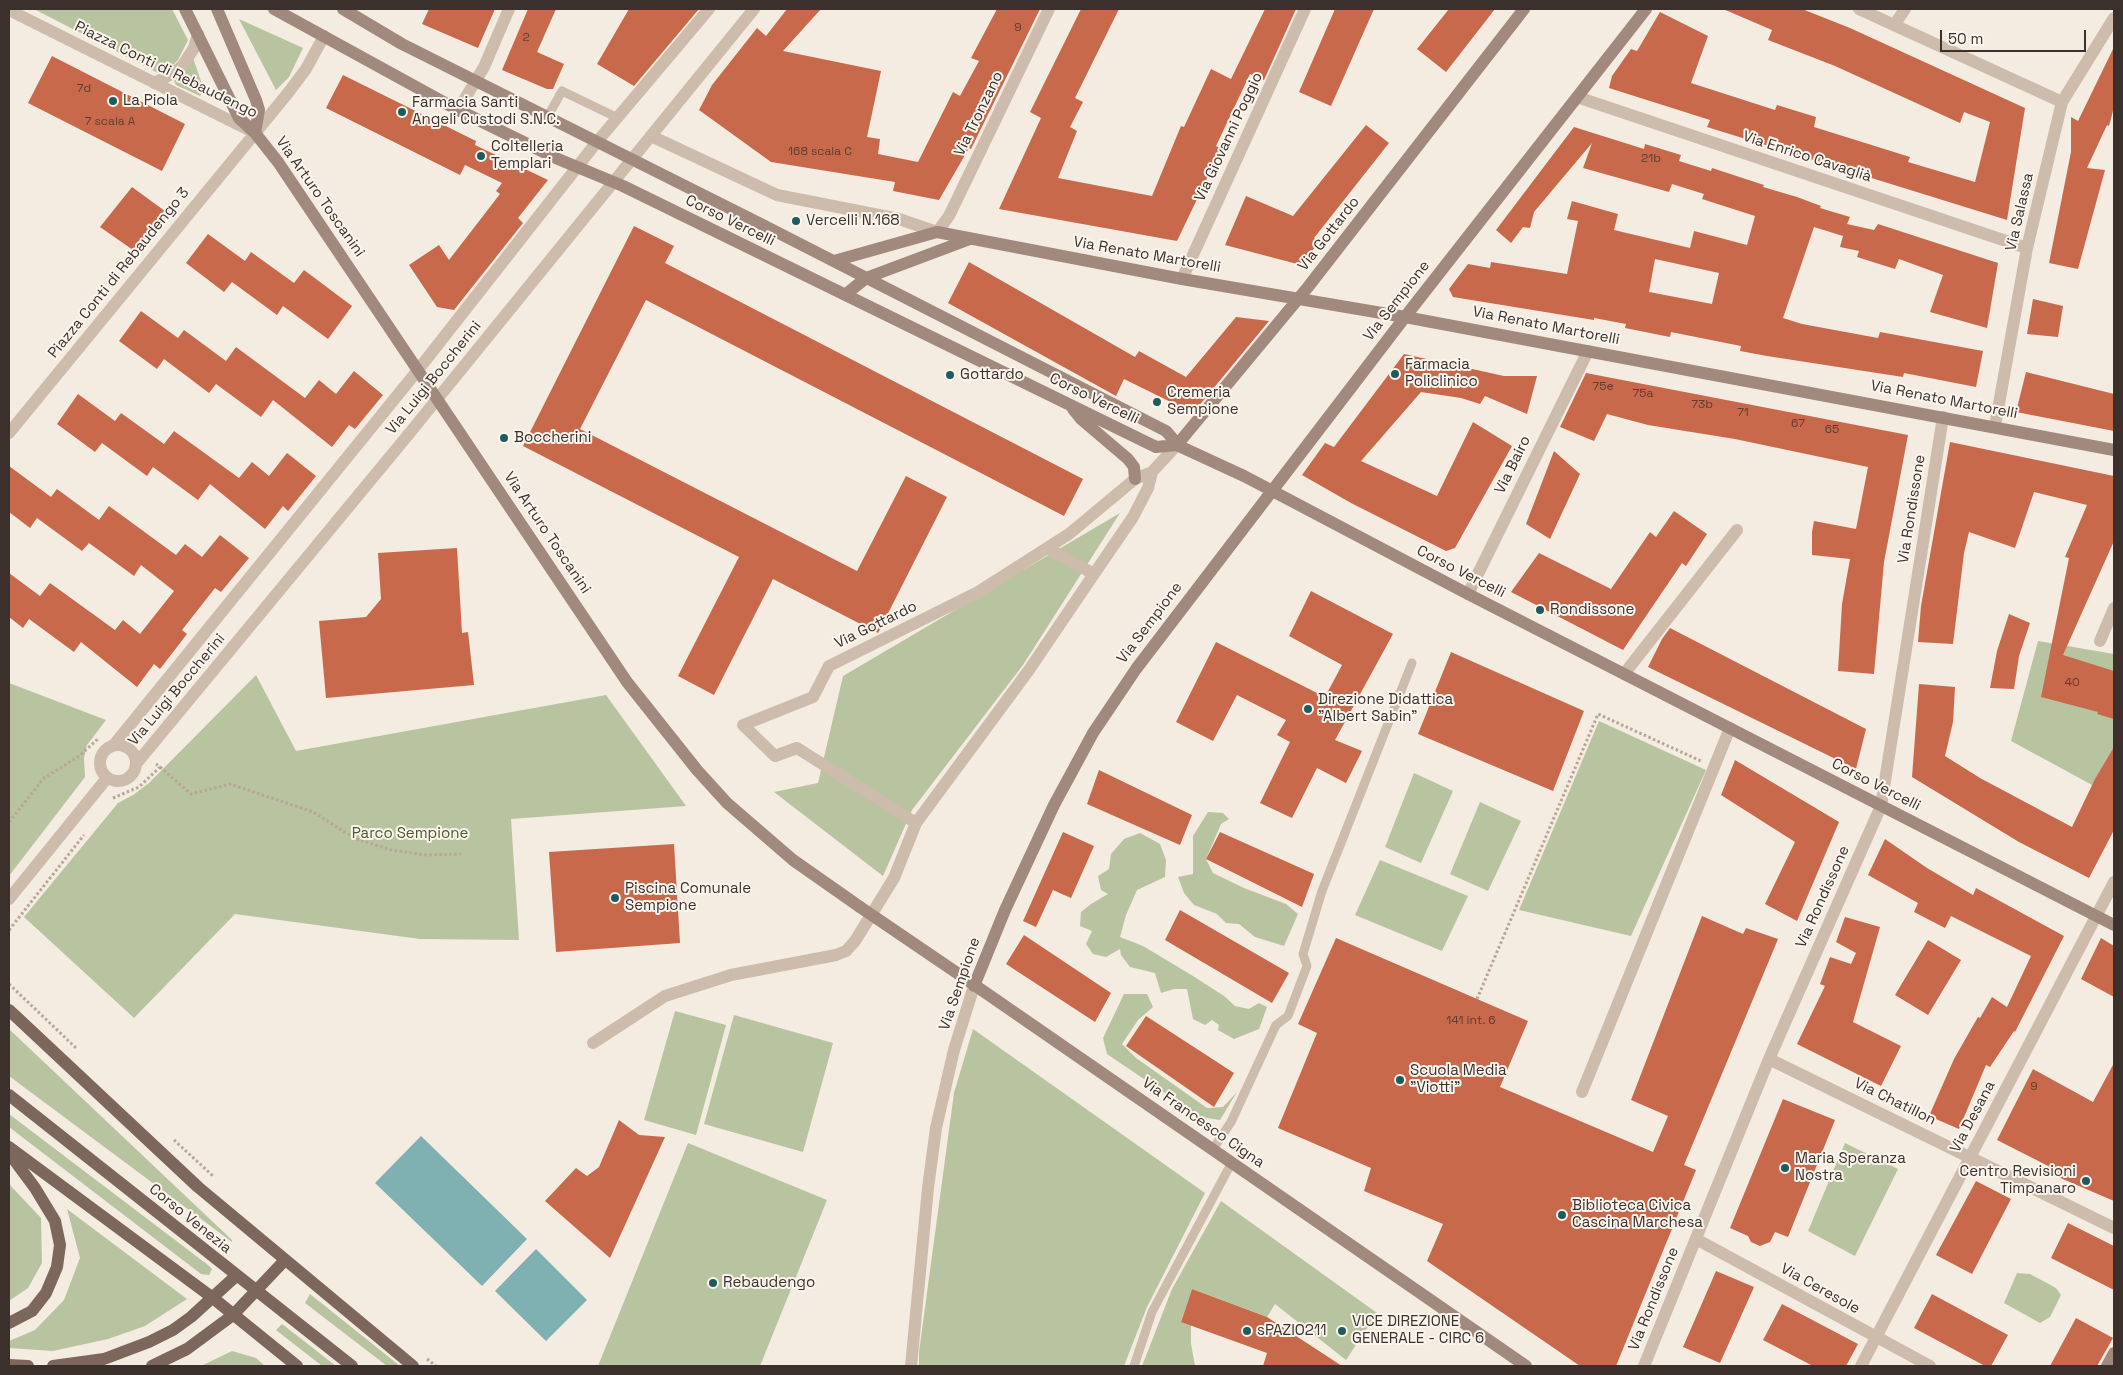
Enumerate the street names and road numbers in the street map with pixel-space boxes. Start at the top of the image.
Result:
street label: Piazza Conti di Rebaudengo [72,18,260,122]
street label: Via Tronzano [951,69,1007,159]
street label: Via Giovanni Poggio [1191,69,1267,205]
street label: Via Enrico Cavaglià [1740,128,1874,186]
street label: Via Arturo Toscanini [272,133,368,261]
street label: Via Salassa [2002,171,2038,253]
street label: Piazza Conti di Rebaudengo 3 [45,184,193,362]
street label: Corso Vercelli [682,192,778,250]
street label: Via Gottardo [1294,193,1364,275]
street label: Via Renato Martorelli [1072,233,1222,277]
street label: Via Sempione [1360,257,1434,345]
street label: Via Renato Martorelli [1471,303,1621,349]
street label: Via Luigi Boccherini [383,318,485,438]
street label: Corso Vercelli [1046,370,1142,428]
street label: Via Renato Martorelli [1869,377,2019,423]
street label: Via Bairo [1491,433,1535,497]
street label: Via Rondissone [1895,453,1929,565]
street label: Via Arturo Toscanini [500,469,594,597]
street label: Corso Vercelli [1414,542,1508,602]
street label: Via Sempione [1114,579,1186,667]
street label: Via Gottardo [832,597,920,653]
street label: Via Luigi Boccherini [125,630,229,750]
street label: Corso Vercelli [1829,755,1923,815]
street label: Via Rondissone [1792,843,1854,951]
street label: Via Sempione [936,935,984,1033]
street label: Via Francesco Cigna [1138,1074,1268,1172]
street label: Via Chatillon [1851,1074,1939,1130]
street label: Via Desana [1947,1078,1999,1156]
street label: Corso Venezia [145,1180,235,1258]
street label: Via Rondissone [1625,1245,1683,1353]
street label: Via Ceresole [1777,1260,1863,1318]

